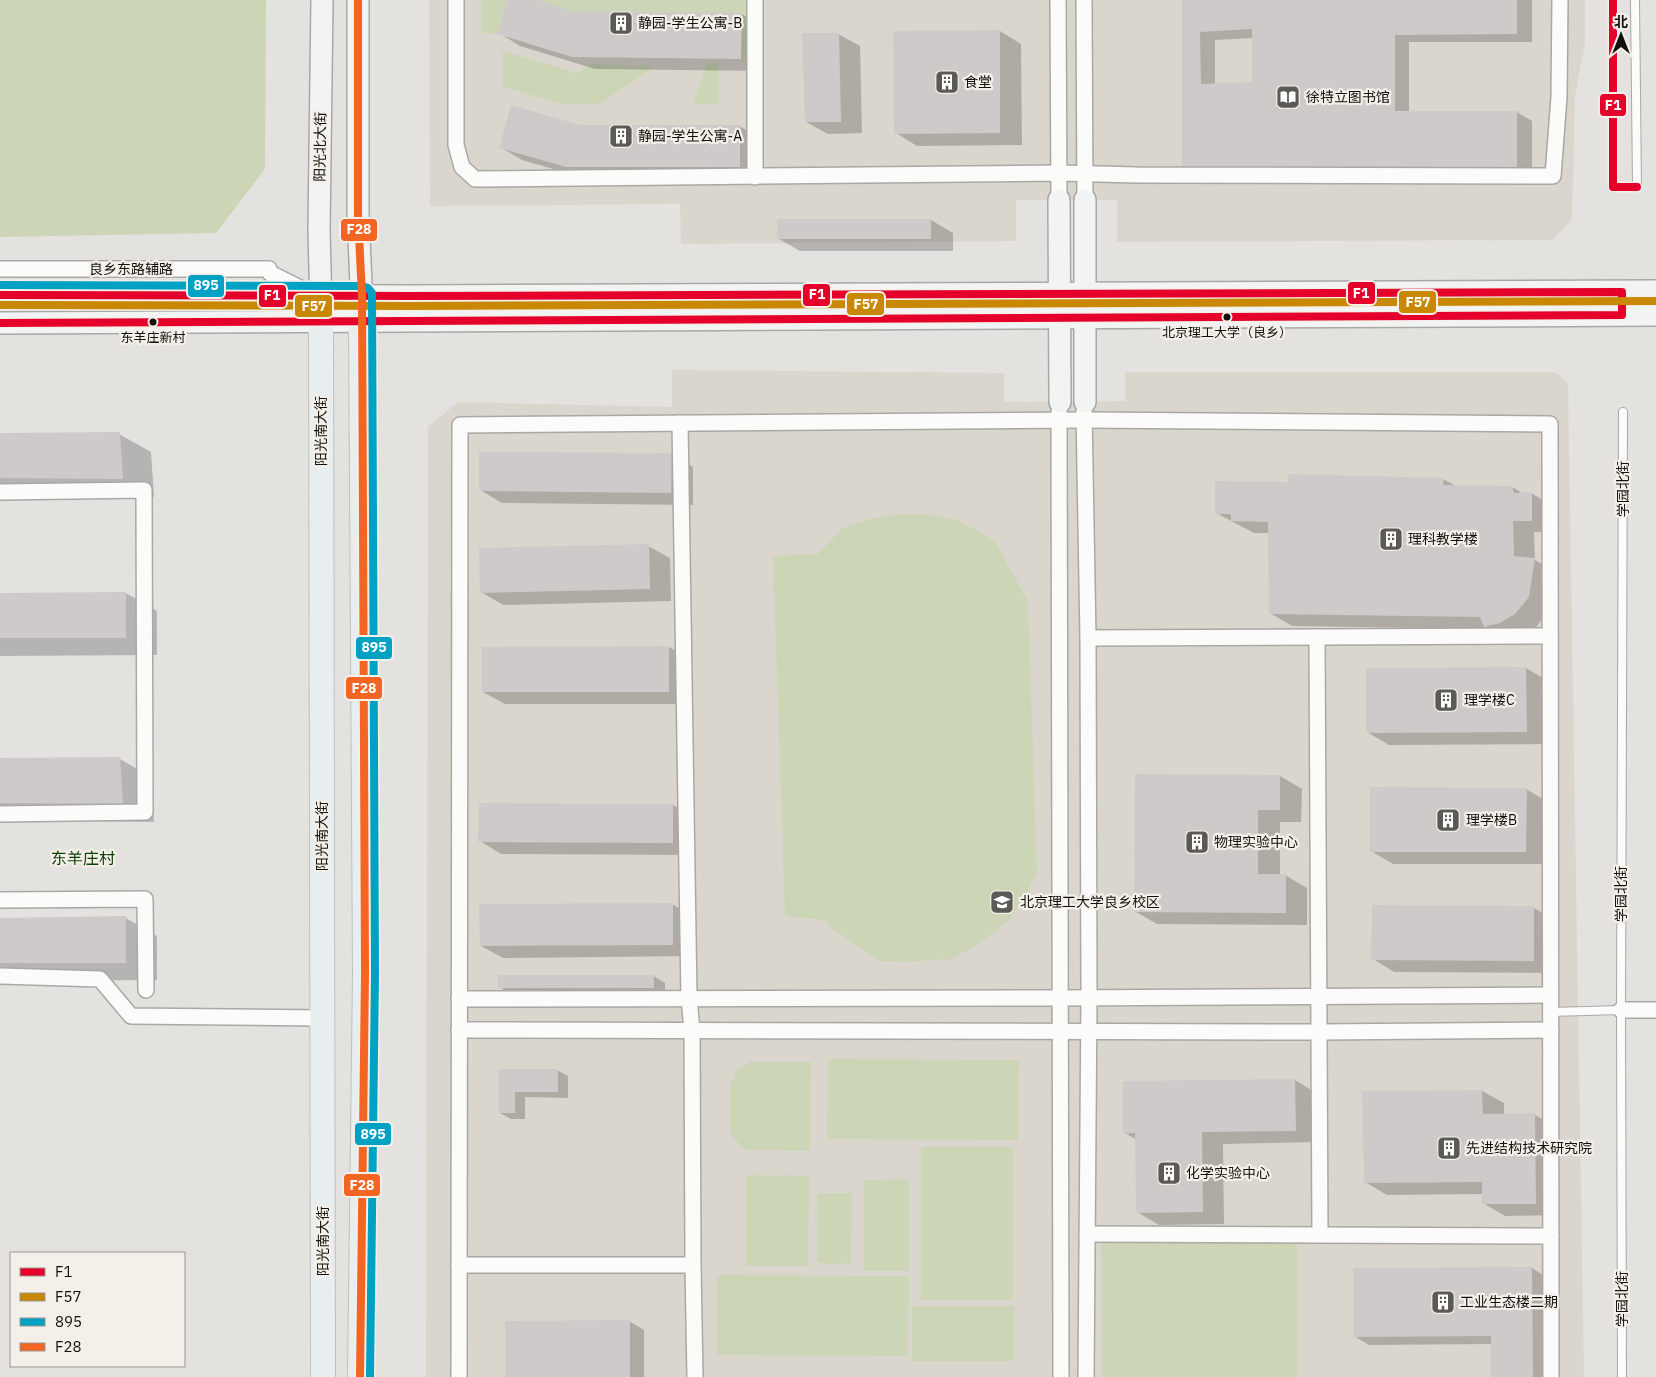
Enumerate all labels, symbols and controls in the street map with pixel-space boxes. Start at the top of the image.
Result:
building icon: 静园-学生公寓-B [608,10,634,36]
north arrow [1596,10,1646,60]
text: 北 [1614,13,1628,31]
place label: 静园-学生公寓-B [638,14,742,32]
building icon: 食堂 [934,69,960,95]
place label: 食堂 [964,73,992,91]
library icon: 徐特立图书馆 [1275,84,1301,110]
place label: 徐特立图书馆 [1306,88,1390,106]
line badge: F1 [1599,93,1627,117]
text: F1 [1605,96,1622,114]
street label: 阳光北大街 [310,112,330,182]
building icon: 静园-学生公寓-A [608,123,634,149]
place label: 静园-学生公寓-A [638,127,742,145]
line badge: F28 [340,218,378,242]
text: F28 [347,220,372,238]
street label: 良乡东路辅路 [89,260,173,278]
line badge: 895 [187,274,225,298]
text: 895 [193,276,219,294]
line badge: F1 [1347,281,1376,305]
line badge: F1 [802,283,831,307]
line badge: F1 [258,284,287,308]
text: F1 [1353,284,1370,302]
text: F1 [809,285,826,303]
text: F1 [264,286,281,304]
line badge: F57 [1398,290,1437,314]
line badge: F57 [846,292,885,316]
text: F57 [1406,293,1431,311]
line badge: F57 [294,294,333,318]
text: F57 [854,295,879,313]
text: F57 [302,297,327,315]
marker: 北京理工大学（良乡） [1222,312,1232,322]
marker: 东羊庄新村 [148,317,158,327]
place label: 北京理工大学（良乡） [1162,324,1292,341]
place label: 东羊庄新村 [120,329,186,346]
street label: 阳光南大街 [312,396,330,466]
street label: 学园北街 [1614,461,1632,517]
building icon: 理科教学楼 [1378,526,1404,552]
place label: 理科教学楼 [1408,530,1478,548]
line badge: 895 [355,636,393,660]
text: 895 [361,638,387,656]
line badge: F28 [345,676,383,700]
text: F28 [352,679,377,697]
building icon: 理学楼C [1433,687,1459,713]
place label: 理学楼C [1464,691,1515,709]
street label: 阳光南大街 [313,801,331,871]
building icon: 理学楼B [1435,807,1461,833]
place label: 理学楼B [1466,811,1517,829]
building icon: 物理实验中心 [1184,829,1210,855]
place label: 物理实验中心 [1214,833,1298,851]
district label: 东羊庄村 [51,848,115,868]
street label: 学园北街 [1612,866,1630,922]
school or university icon: 北京理工大学良乡校区 [989,889,1015,915]
place label: 北京理工大学良乡校区 [1020,893,1160,911]
line badge: 895 [354,1122,392,1146]
text: 895 [360,1125,386,1143]
building icon: 先进结构技术研究院 [1436,1135,1462,1161]
place label: 先进结构技术研究院 [1466,1139,1592,1157]
building icon: 化学实验中心 [1156,1160,1182,1186]
place label: 化学实验中心 [1186,1164,1270,1182]
line badge: F28 [343,1173,381,1197]
text: F28 [350,1176,375,1194]
street label: 阳光南大街 [314,1206,332,1276]
legend [10,1252,185,1367]
text: F1 [55,1262,72,1281]
street label: 学园北街 [1613,1271,1631,1327]
text: F57 [55,1287,81,1306]
building icon: 工业生态楼二期 [1430,1289,1456,1315]
place label: 工业生态楼二期 [1460,1293,1558,1311]
text: 895 [55,1312,82,1331]
text: F28 [55,1337,81,1356]

